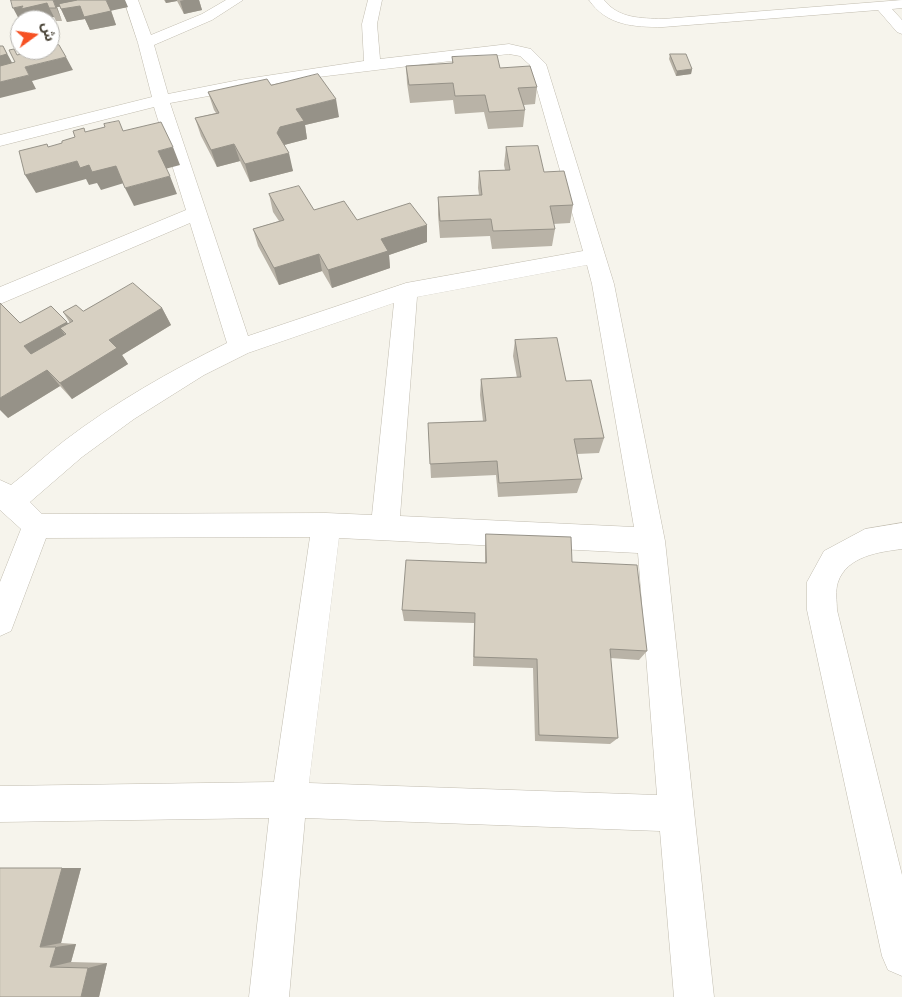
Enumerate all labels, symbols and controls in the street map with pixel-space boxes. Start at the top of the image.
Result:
north arrow [10,10,60,60]
text: ش [38,20,61,43]

